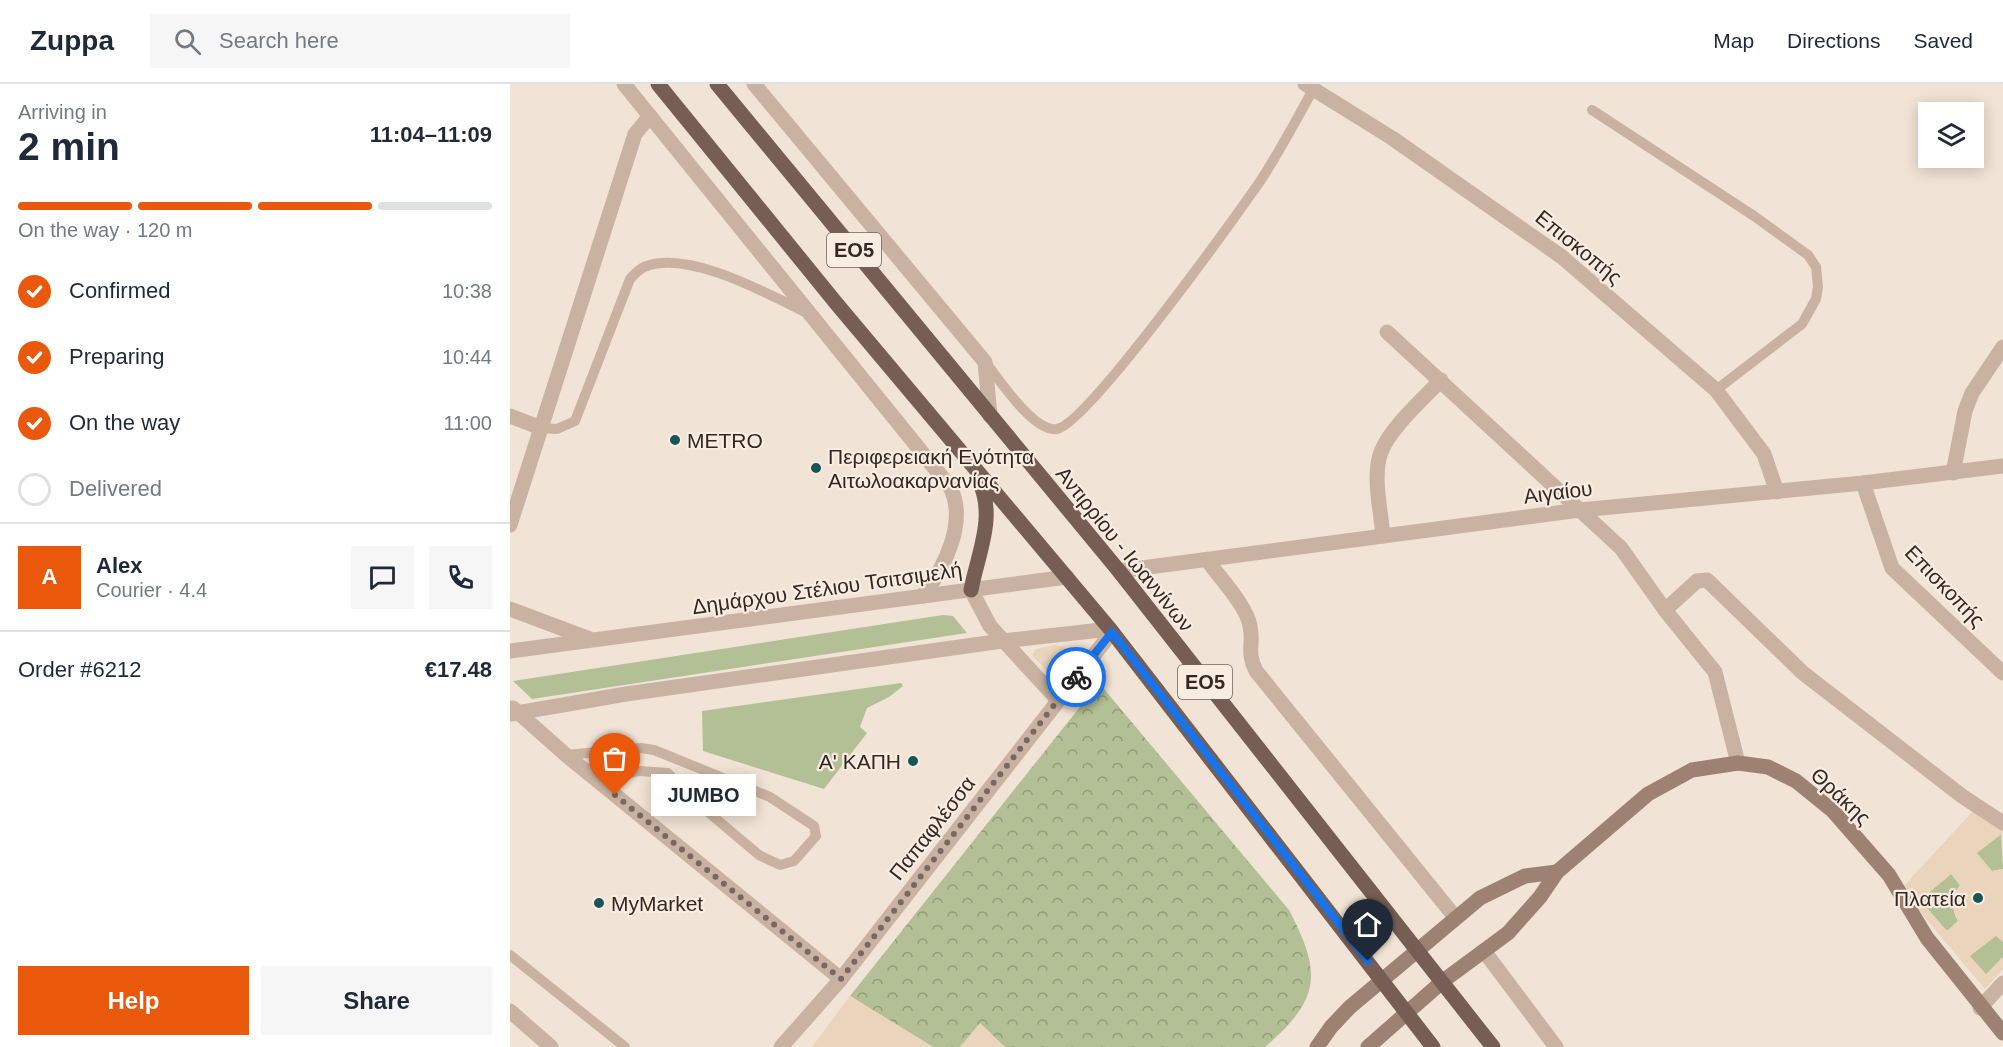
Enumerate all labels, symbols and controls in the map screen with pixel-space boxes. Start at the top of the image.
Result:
search box [150,14,570,68]
text: Zuppa [30,25,114,56]
icon: search [171,25,204,58]
text: Search here [219,28,339,53]
text: Map [1713,29,1754,52]
text: Directions [1787,29,1880,52]
text: Saved [1913,29,1973,52]
text: Arriving in [18,101,107,123]
map controls [1918,102,1984,168]
button: layers [1918,102,1984,168]
text: 11:04–11:09 [370,122,492,147]
text: 2 min [18,125,120,168]
street label: Επισκοπής [1531,205,1627,289]
text: On the way · 120 m [18,219,193,241]
road number: ΕΟ5 [827,233,881,267]
icon: check [18,275,51,308]
text: Confirmed [69,278,170,303]
text: 10:38 [442,280,492,302]
icon: check [18,341,51,374]
text: Preparing [69,344,164,369]
text: 10:44 [442,346,492,368]
icon: check [18,407,51,440]
text: On the way [69,410,180,435]
text: 11:00 [443,412,492,434]
place label: METRO [687,429,763,452]
marker: METRO [668,433,682,447]
place label: Περιφερειακή Ενότητα Αιτωλοακαρνανίας [828,445,1034,492]
marker: Περιφερειακή Ενότητα Αιτωλοακαρνανίας [809,461,823,475]
street label: Αντιρρίου - Ιωαννίνων [1052,462,1198,636]
text: Delivered [69,476,162,501]
street label: Αιγαίου [1522,476,1594,508]
street label: Επισκοπής [1901,541,1989,631]
button: chat [351,546,414,609]
button: phone [429,546,492,609]
text: Alex [96,553,142,578]
street label: Δημάρχου Στέλιου Τσιτσιμελή [691,558,963,618]
text: A [42,564,57,589]
text: Courier · 4.4 [96,579,207,601]
courier [1046,647,1106,707]
text: Order #6212 [18,657,142,682]
text: €17.48 [425,657,492,682]
icon: bike [1060,661,1093,694]
road number: ΕΟ5 [1178,665,1232,699]
pin [589,733,640,795]
icon: bag [598,742,631,775]
place label: Α' ΚΑΠΗ [819,750,901,773]
marker: Α' ΚΑΠΗ [906,754,920,768]
street label: Θράκης [1807,763,1875,829]
street label: Παπαφλέσσα [885,772,979,884]
callout: JUMBO [651,774,756,816]
text: JUMBO [667,784,740,806]
place label: Πλατεία [1894,887,1966,910]
marker: Πλατεία [1971,891,1985,905]
place label: MyMarket [611,892,703,915]
marker: MyMarket [592,896,606,910]
pin [1342,899,1393,961]
icon: home [1351,908,1384,941]
button: Help [18,966,249,1035]
button: Share [261,966,492,1035]

